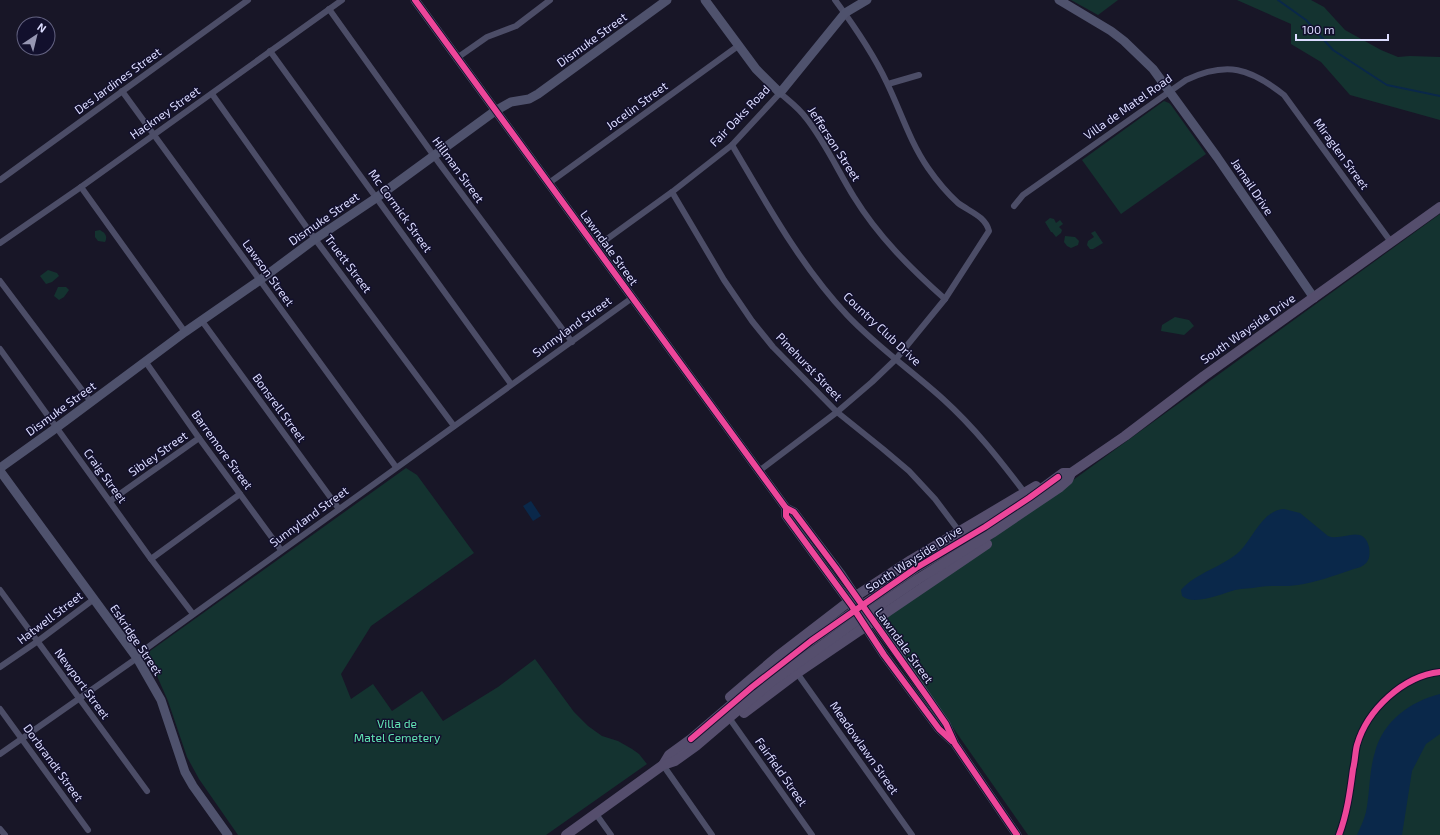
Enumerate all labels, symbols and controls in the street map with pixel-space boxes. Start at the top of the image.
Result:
street label: Dismuke Street [554,9,629,69]
north arrow [16,16,56,56]
scale bar [1296,16,1388,42]
text: N [35,20,49,35]
text: 100 m [1302,22,1334,36]
street label: Des Jardines Street [71,44,164,116]
street label: Villa de Matel Road [1081,71,1174,142]
street label: Jocelin Street [603,78,670,132]
street label: Fair Oaks Road [706,82,772,149]
street label: Hackney Street [127,83,202,141]
street label: Jefferson Street [806,104,864,184]
street label: Miraglen Street [1311,115,1373,192]
street label: Hillman Street [430,134,488,206]
street label: Jamail Drive [1229,156,1277,217]
street label: Mc Cormick Street [366,166,436,255]
street label: Dismuke Street [285,188,362,248]
street label: Lawndale Street [578,207,642,288]
street label: Truett Street [322,232,375,296]
street label: Lawson Street [240,237,298,309]
street label: Country Club Drive [841,289,924,368]
street label: South Wayside Drive [1197,290,1297,366]
street label: Sunnyland Street [529,293,614,359]
street label: Pinehurst Street [774,330,846,403]
street label: Bonsrell Street [250,370,310,445]
street label: Dismuke Street [23,378,98,438]
street label: Barremore Street [189,407,256,492]
street label: Sibley Street [125,428,190,479]
street label: Craig Street [81,445,131,506]
street label: Sunnyland Street [266,483,351,549]
street label: South Wayside Drive [863,522,964,595]
street label: Hatwell Street [14,588,85,646]
street label: Eskridge Street [108,601,166,678]
street label: Lawndale Street [873,605,937,686]
street label: Newport Street [52,645,113,722]
street label: Meadowlawn Street [827,698,902,797]
park label: Villa de Matel Cemetery [354,716,441,744]
street label: Dorbrandt Street [21,721,87,804]
street label: Fairfield Street [753,734,811,809]

